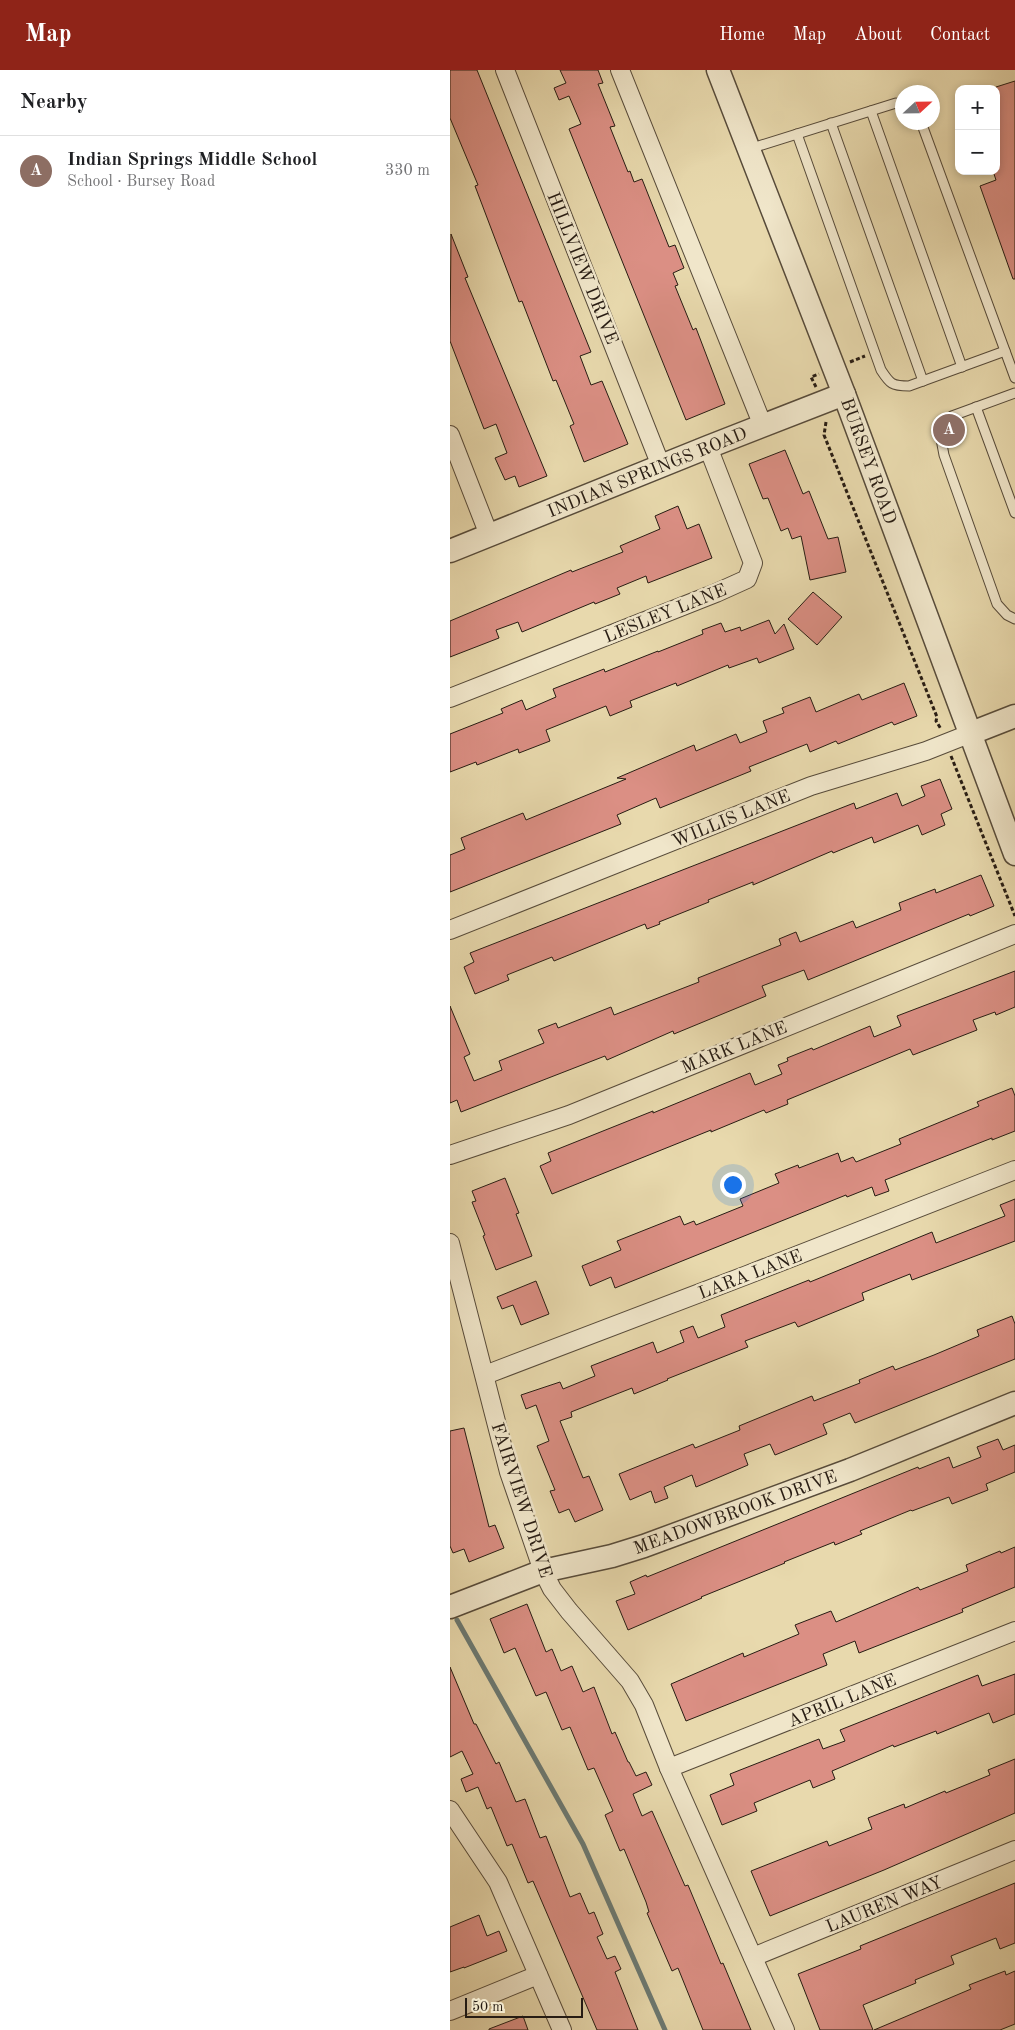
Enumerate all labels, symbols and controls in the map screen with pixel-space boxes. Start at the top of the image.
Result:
text: Map [25,23,72,47]
text: Home [719,26,765,44]
text: Map [793,26,826,44]
text: About [854,26,902,44]
text: Contact [930,26,990,44]
north arrow [895,85,940,130]
map controls [955,85,1000,175]
button: + [955,85,1000,130]
text: Nearby [20,92,88,113]
button: − [955,130,1000,175]
text: Indian Springs Middle School [67,151,317,170]
text: A [30,163,42,179]
text: 330 m [385,163,430,179]
text: School · Bursey Road [67,174,215,190]
street label: HILLVIEW DRIVE [543,190,621,347]
street label: BURSEY ROAD [837,396,899,527]
pin: A [933,411,965,449]
street label: INDIAN SPRINGS ROAD [545,425,750,521]
street label: LESLEY LANE [602,581,729,647]
street label: WILLIS LANE [670,787,793,851]
street label: MARK LANE [679,1019,790,1077]
your location [720,1172,746,1198]
street label: LARA LANE [696,1247,805,1303]
street label: FAIRVIEW DRIVE [487,1420,555,1580]
street label: MEADOWBROOK DRIVE [631,1468,840,1558]
street label: APRIL LANE [786,1671,899,1731]
street label: LAUREN WAY [824,1873,945,1936]
scale bar [465,1995,582,2018]
text: 50 m [472,2000,503,2014]

